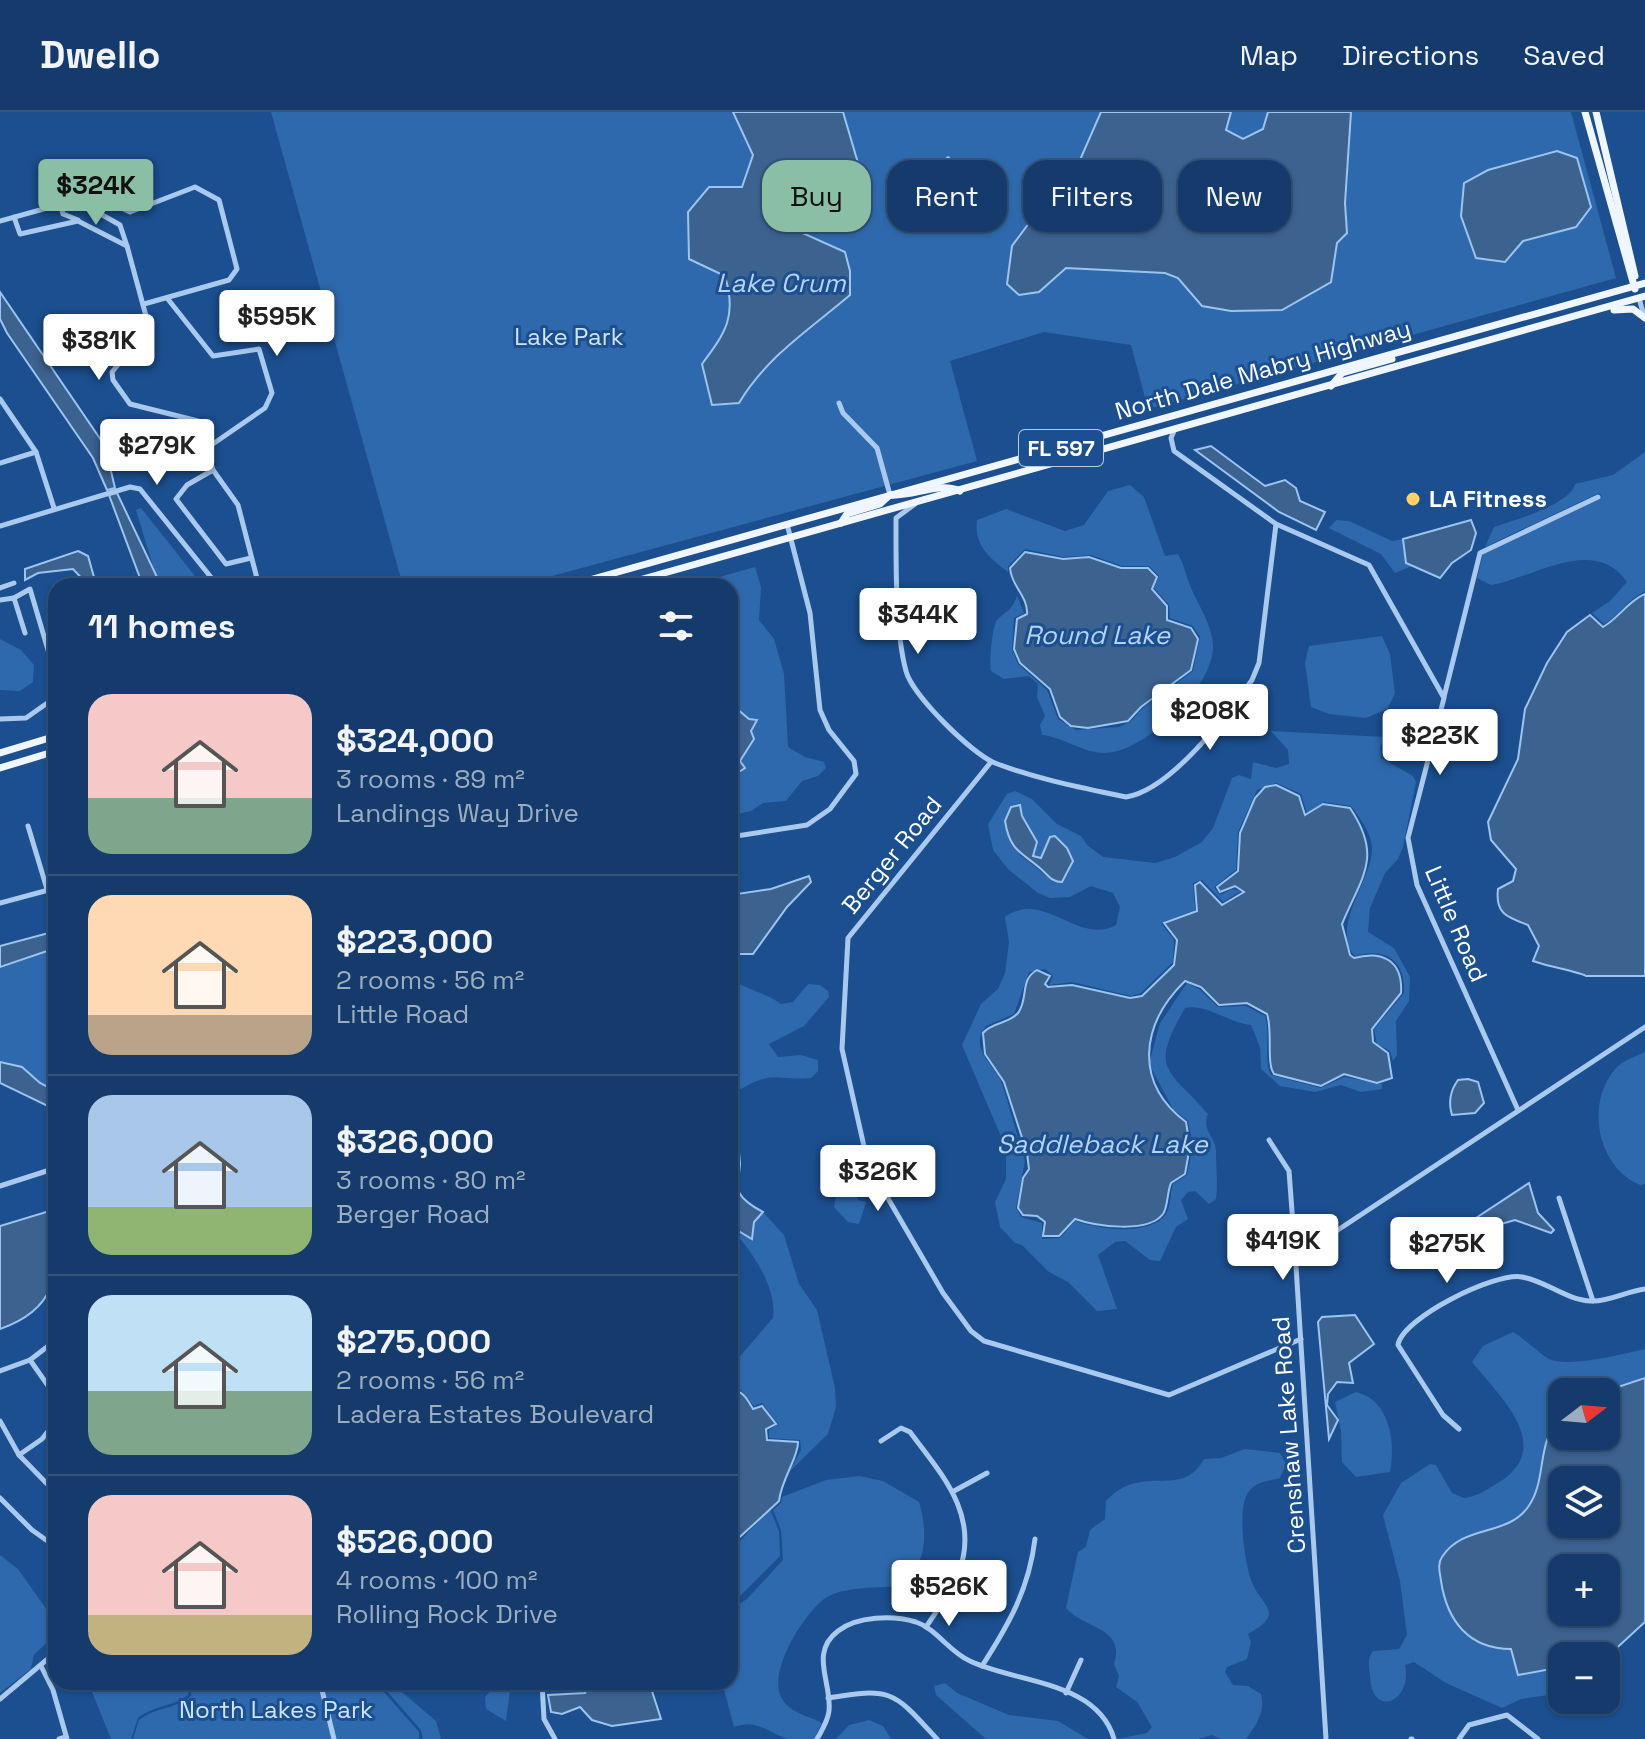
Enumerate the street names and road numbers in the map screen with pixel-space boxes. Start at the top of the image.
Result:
street label: North Dale Mabry Highway [1111,312,1414,427]
road number: FL 597 [1019,430,1103,466]
street label: Berger Road [835,790,948,920]
street label: Little Road [1418,861,1495,986]
street label: Crenshaw Lake Road [1265,1315,1312,1555]

